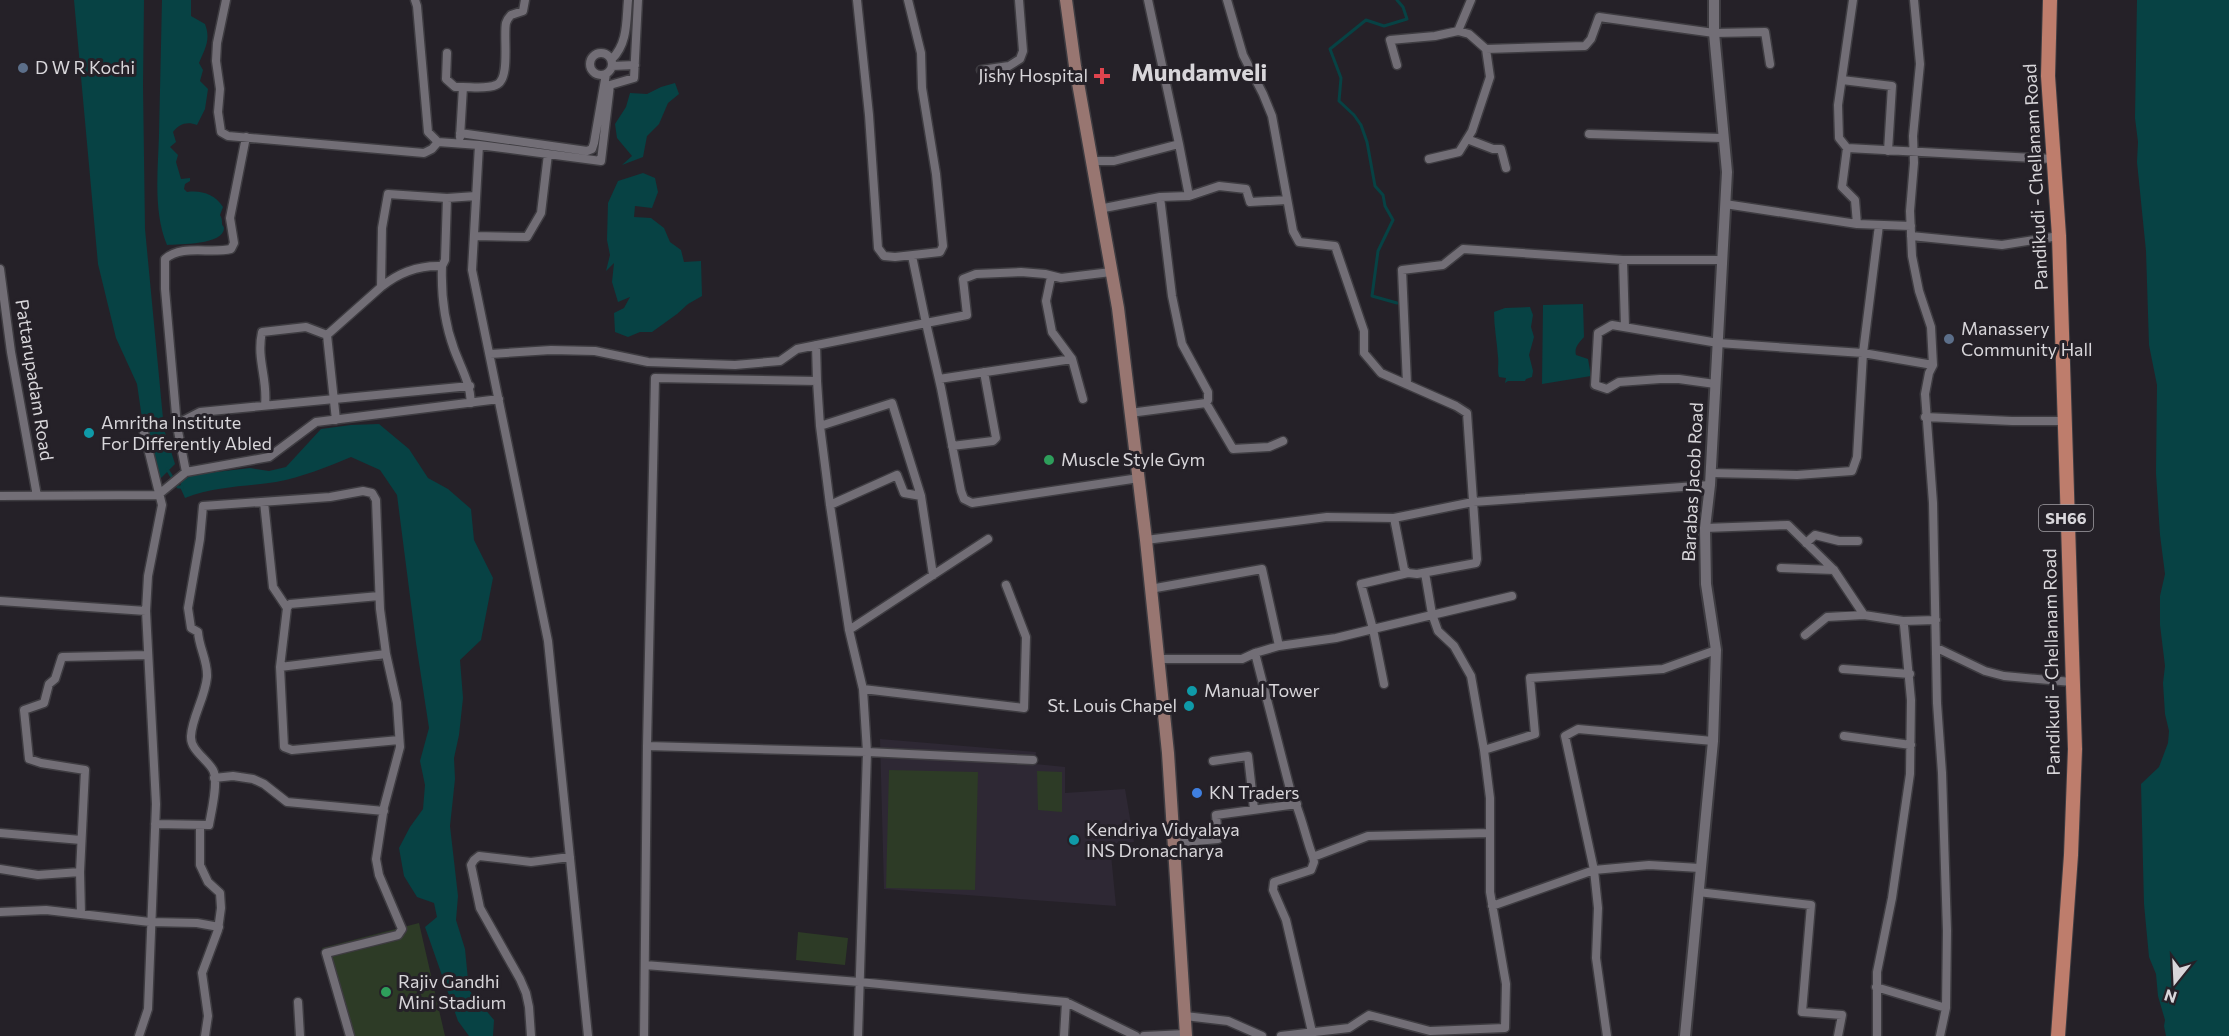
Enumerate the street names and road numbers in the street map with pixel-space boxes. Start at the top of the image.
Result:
street label: Pandikudi - Chellanam Road [2018,63,2052,291]
street label: Pattarupadam Road [11,298,59,462]
street label: Barabas Jacob Road [1677,402,1707,562]
road number: SH66 [2039,505,2093,531]
street label: Pandikudi - Chellanam Road [2038,548,2064,776]

